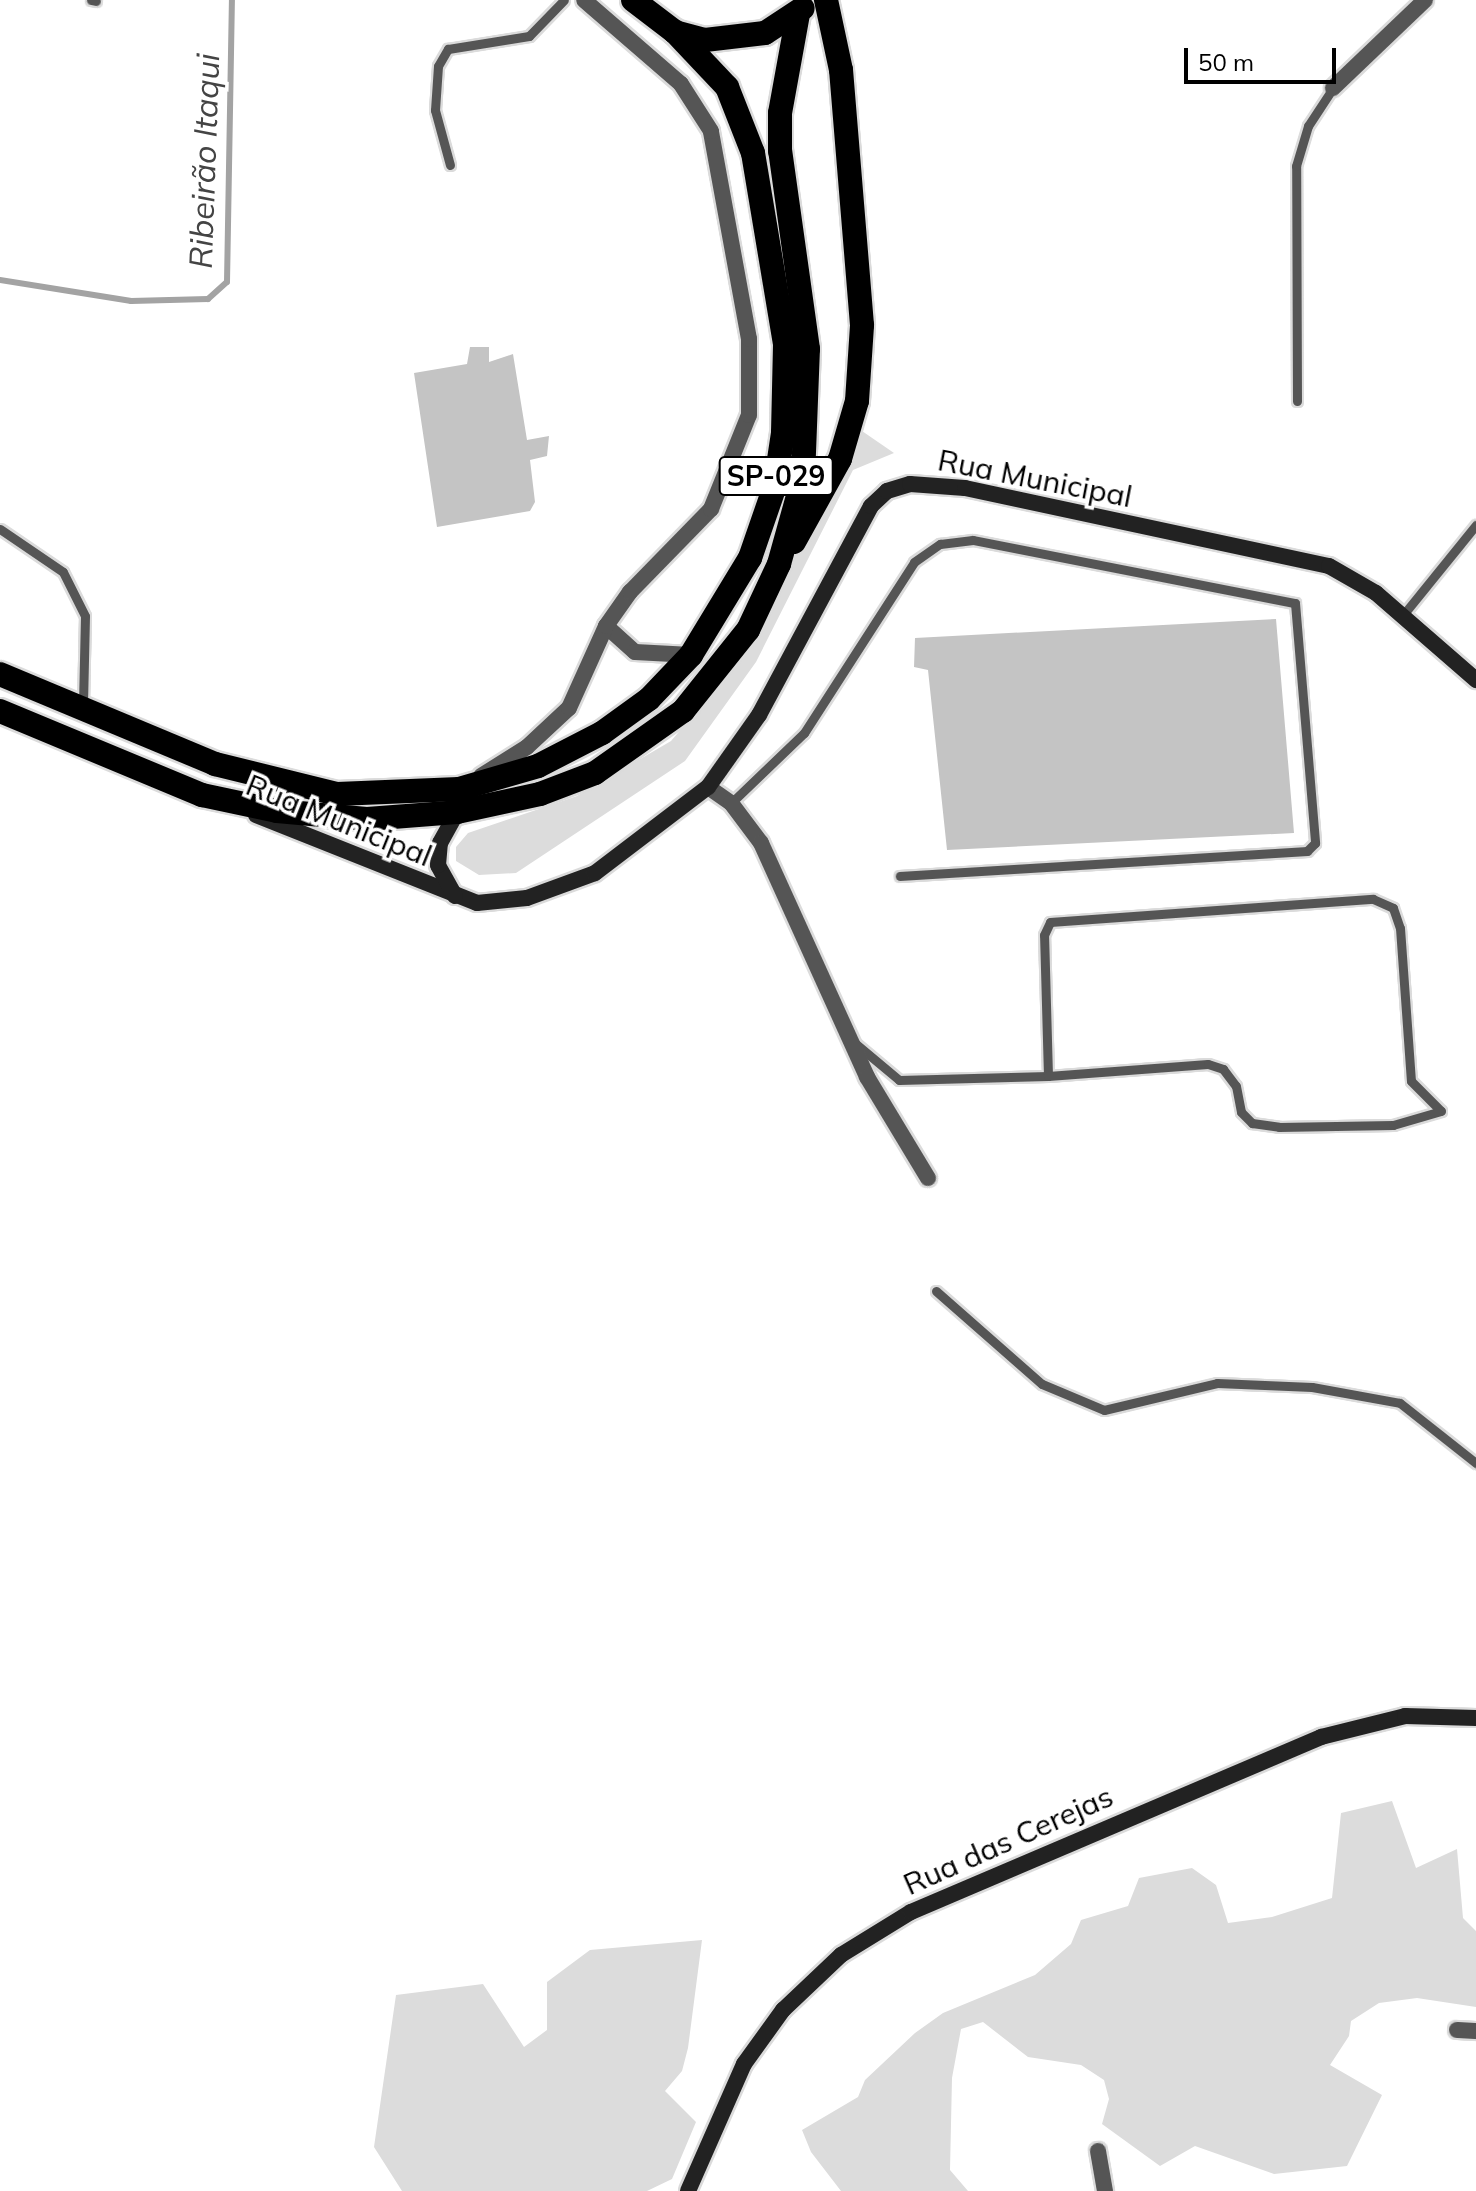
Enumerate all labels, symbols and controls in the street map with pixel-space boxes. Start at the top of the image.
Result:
scale bar [1188,32,1340,82]
text: 50 m [1198,47,1254,77]
water label: Ribeirão Itaqui [181,53,227,269]
street label: Rua Municipal [935,442,1135,514]
road number: SP-029 [718,452,834,500]
street label: Rua Municipal [241,766,437,874]
street label: Rua das Cerejas [898,1778,1118,1902]

